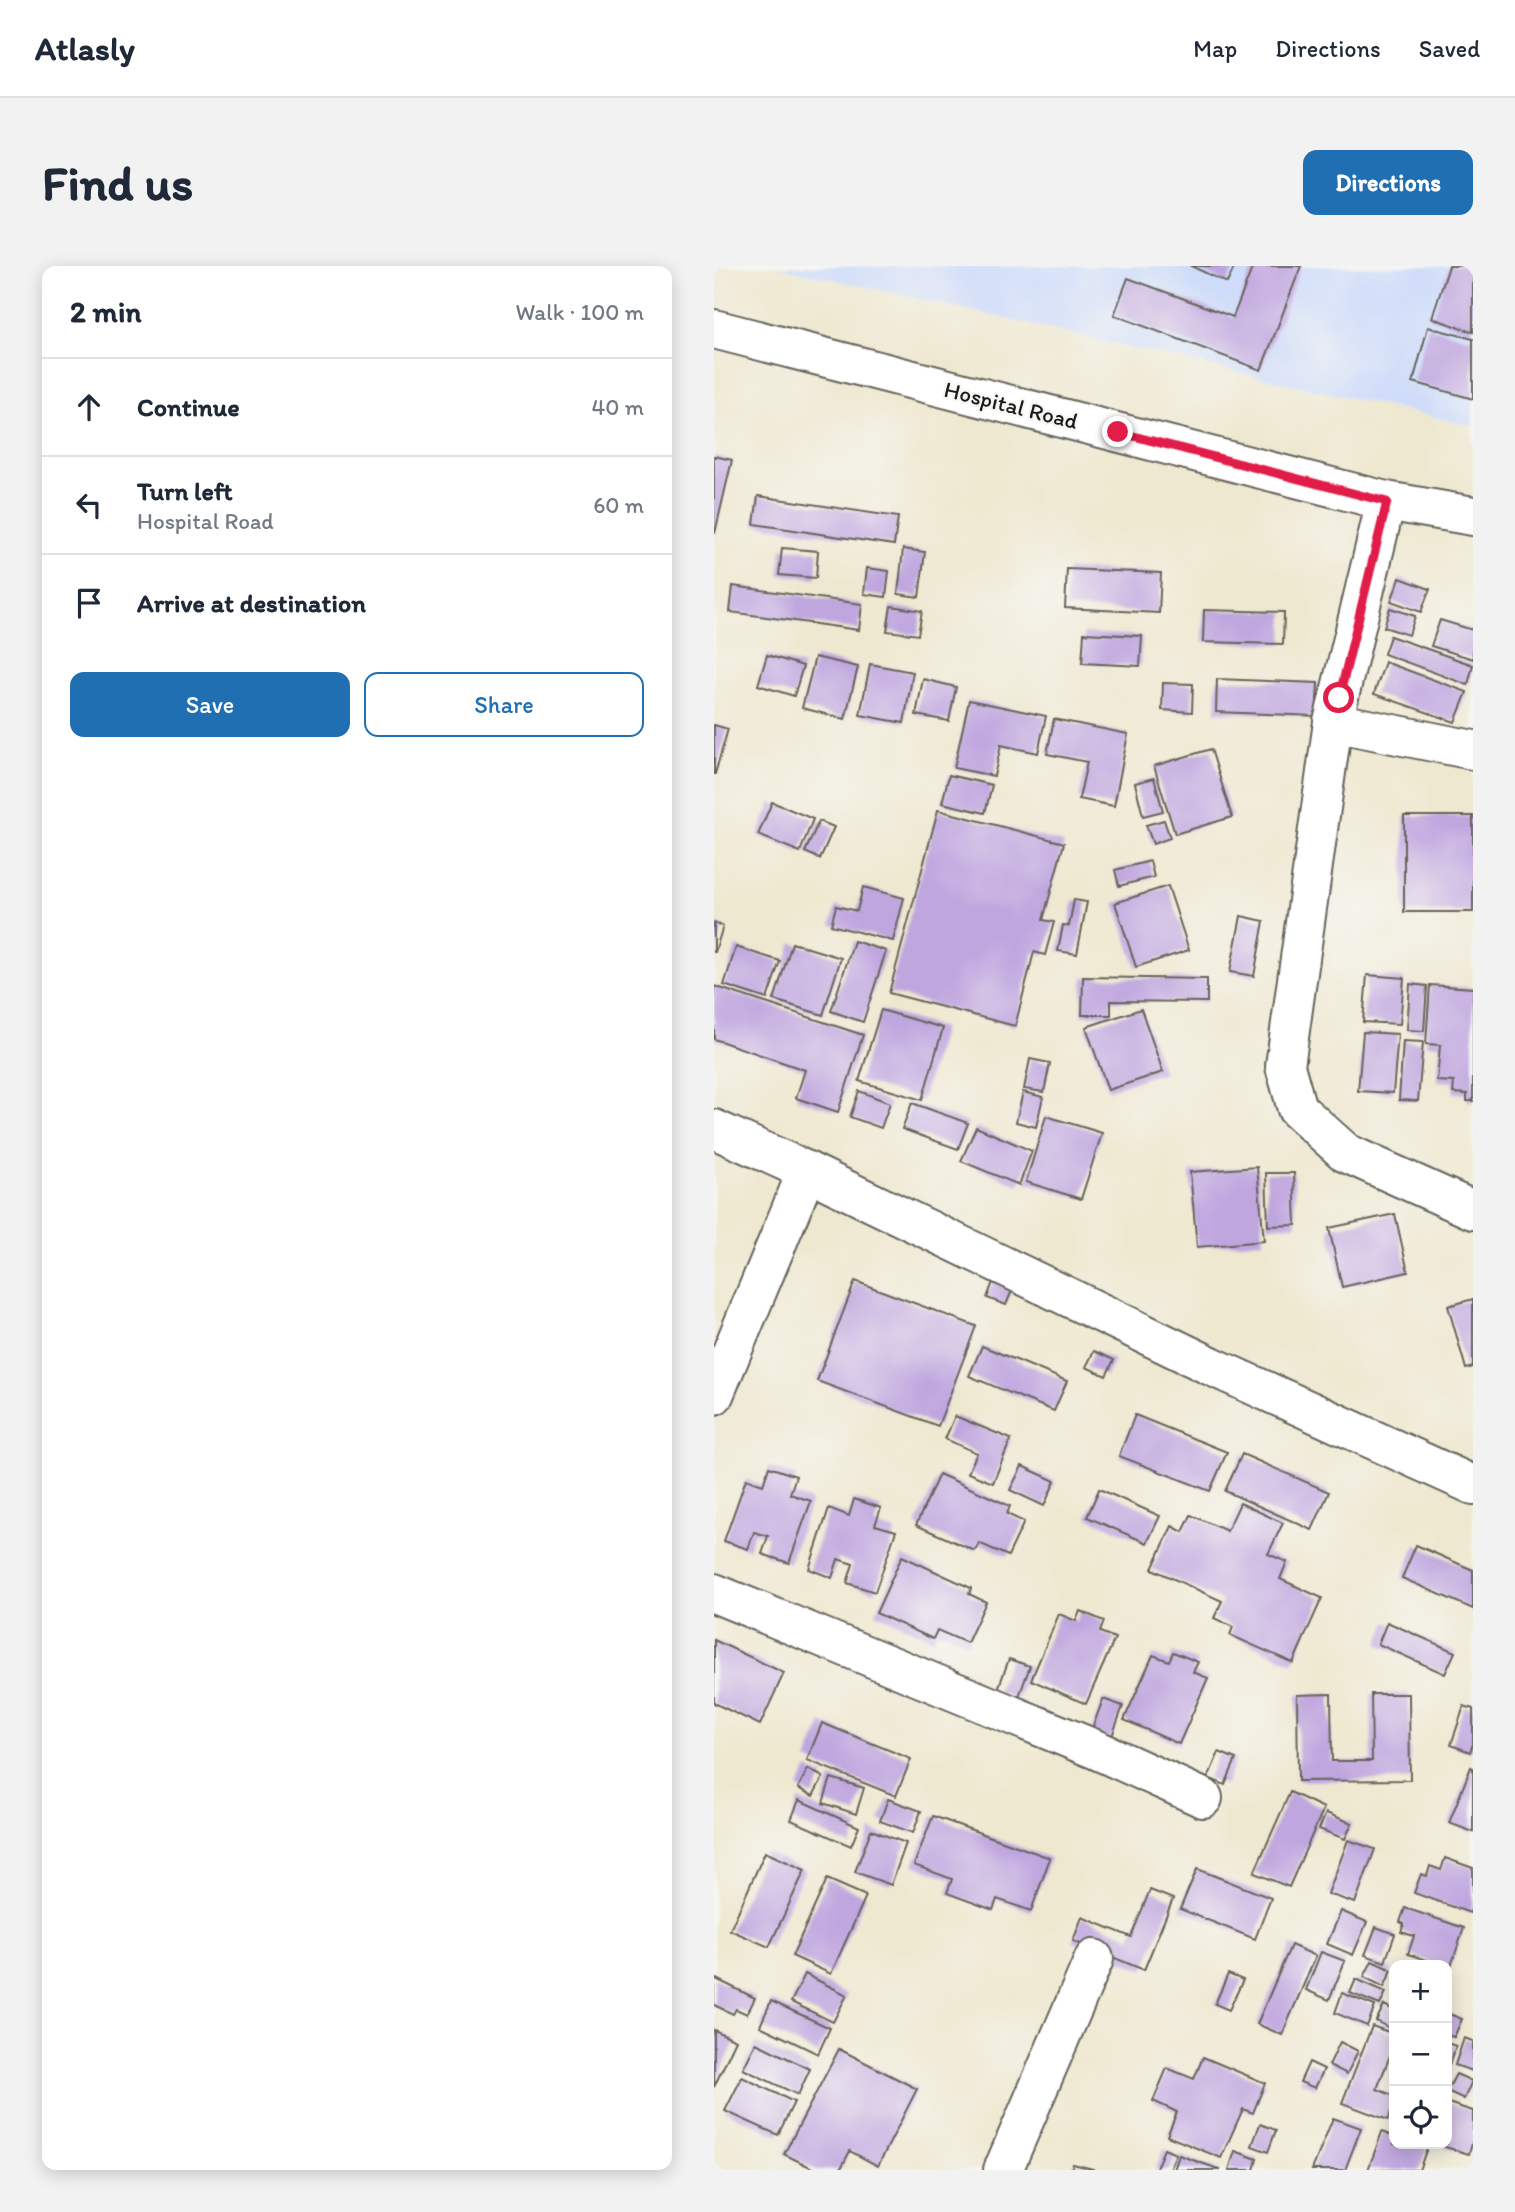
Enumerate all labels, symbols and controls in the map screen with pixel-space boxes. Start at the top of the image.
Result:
text: Atlasly [35,29,135,68]
text: Map [1193,34,1237,63]
text: Directions [1275,34,1381,63]
text: Saved [1419,34,1480,63]
button: Directions [1303,150,1473,215]
text: Find us [42,153,193,212]
text: 2 min [70,293,141,330]
text: Walk · 100 m [516,298,644,326]
street label: Hospital Road [941,375,1081,435]
icon: ahead [70,388,108,426]
text: Continue [137,391,240,423]
text: 40 m [591,393,644,421]
route end [1102,416,1133,447]
text: Turn left [137,475,233,507]
icon: left [70,486,108,524]
text: 60 m [593,491,644,519]
text: Hospital Road [137,507,274,535]
icon: arrive [70,584,108,622]
text: Arrive at destination [137,587,366,619]
button: Save [70,672,350,737]
button: Share [364,672,644,737]
route start [1323,682,1354,713]
map controls [1389,1960,1452,2149]
button: + [1389,1960,1452,2023]
button: − [1389,2023,1452,2086]
button: locate [1389,2086,1452,2149]

